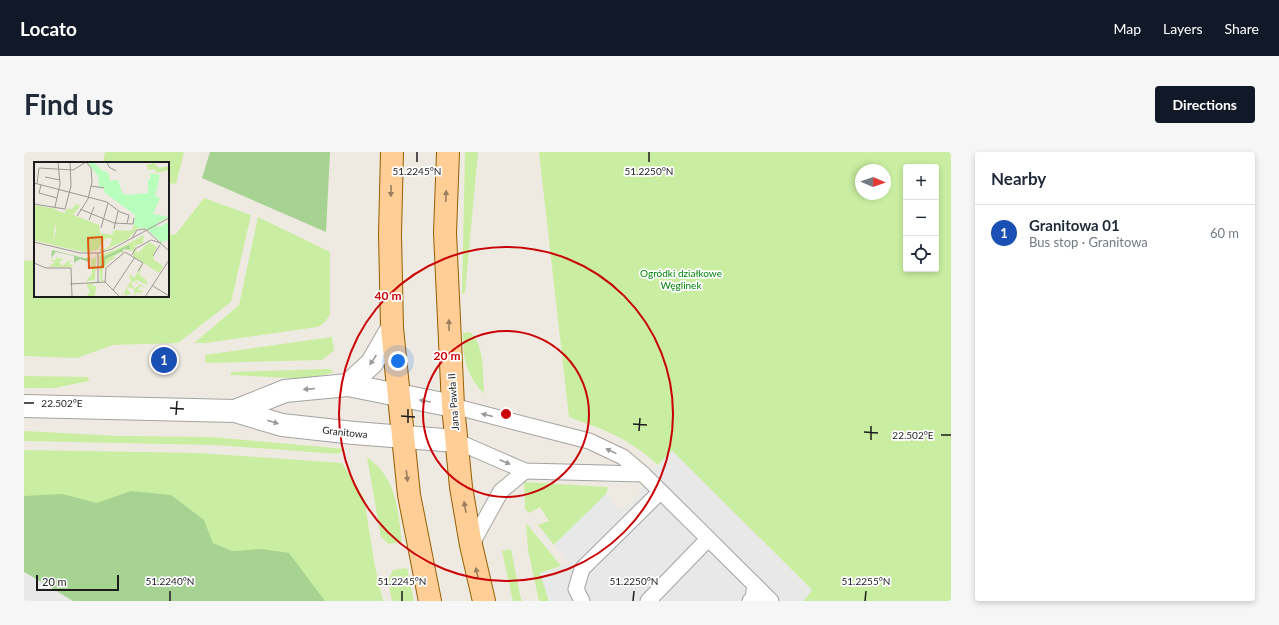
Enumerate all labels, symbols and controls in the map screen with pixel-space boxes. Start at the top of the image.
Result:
text: Locato [20,17,77,40]
text: Map [1113,20,1141,37]
text: Layers [1163,20,1203,37]
text: Share [1225,20,1259,37]
button: Directions [1155,86,1255,123]
text: Find us [24,87,114,121]
inset map [34,162,169,297]
north arrow [855,164,891,200]
map controls [903,164,939,272]
button: + [903,164,939,200]
text: 51.2245°N [393,165,441,177]
text: 51.2250°N [625,165,673,177]
text: Nearby [991,168,1046,189]
one-way arrow [388,185,395,197]
one-way arrow [443,189,449,202]
button: − [903,200,939,236]
text: Granitowa 01 [1029,216,1120,234]
text: 1 [1000,225,1008,241]
text: 60 m [1210,225,1239,241]
text: Bus stop · Granitowa [1029,234,1148,250]
button: locate [903,236,939,272]
park label: Ogródki działkowe Węglinek [640,267,722,291]
text: 40 m [375,288,401,303]
one-way arrow [445,319,452,331]
pin: 1 [151,345,177,375]
text: 20 m [434,348,460,363]
your location [388,351,408,371]
one-way arrow [369,354,377,365]
street label: Jana Pawła II [445,373,461,431]
one-way arrow [303,386,315,392]
text: 22.502°E [41,397,83,409]
one-way arrow [419,398,431,404]
centre of rings [499,407,513,421]
one-way arrow [481,411,493,417]
one-way arrow [267,420,279,426]
street label: Granitowa [322,424,368,440]
text: 22.502°E [892,429,934,441]
one-way arrow [605,448,617,454]
one-way arrow [499,459,511,465]
one-way arrow [404,470,410,482]
one-way arrow [461,500,467,513]
one-way arrow [474,567,480,579]
scale bar [36,573,119,592]
text: 20 m [42,575,67,588]
text: 51.2240°N [146,575,194,587]
text: 51.2245°N [378,575,426,587]
text: 51.2250°N [610,575,658,587]
text: 51.2255°N [842,575,890,587]

